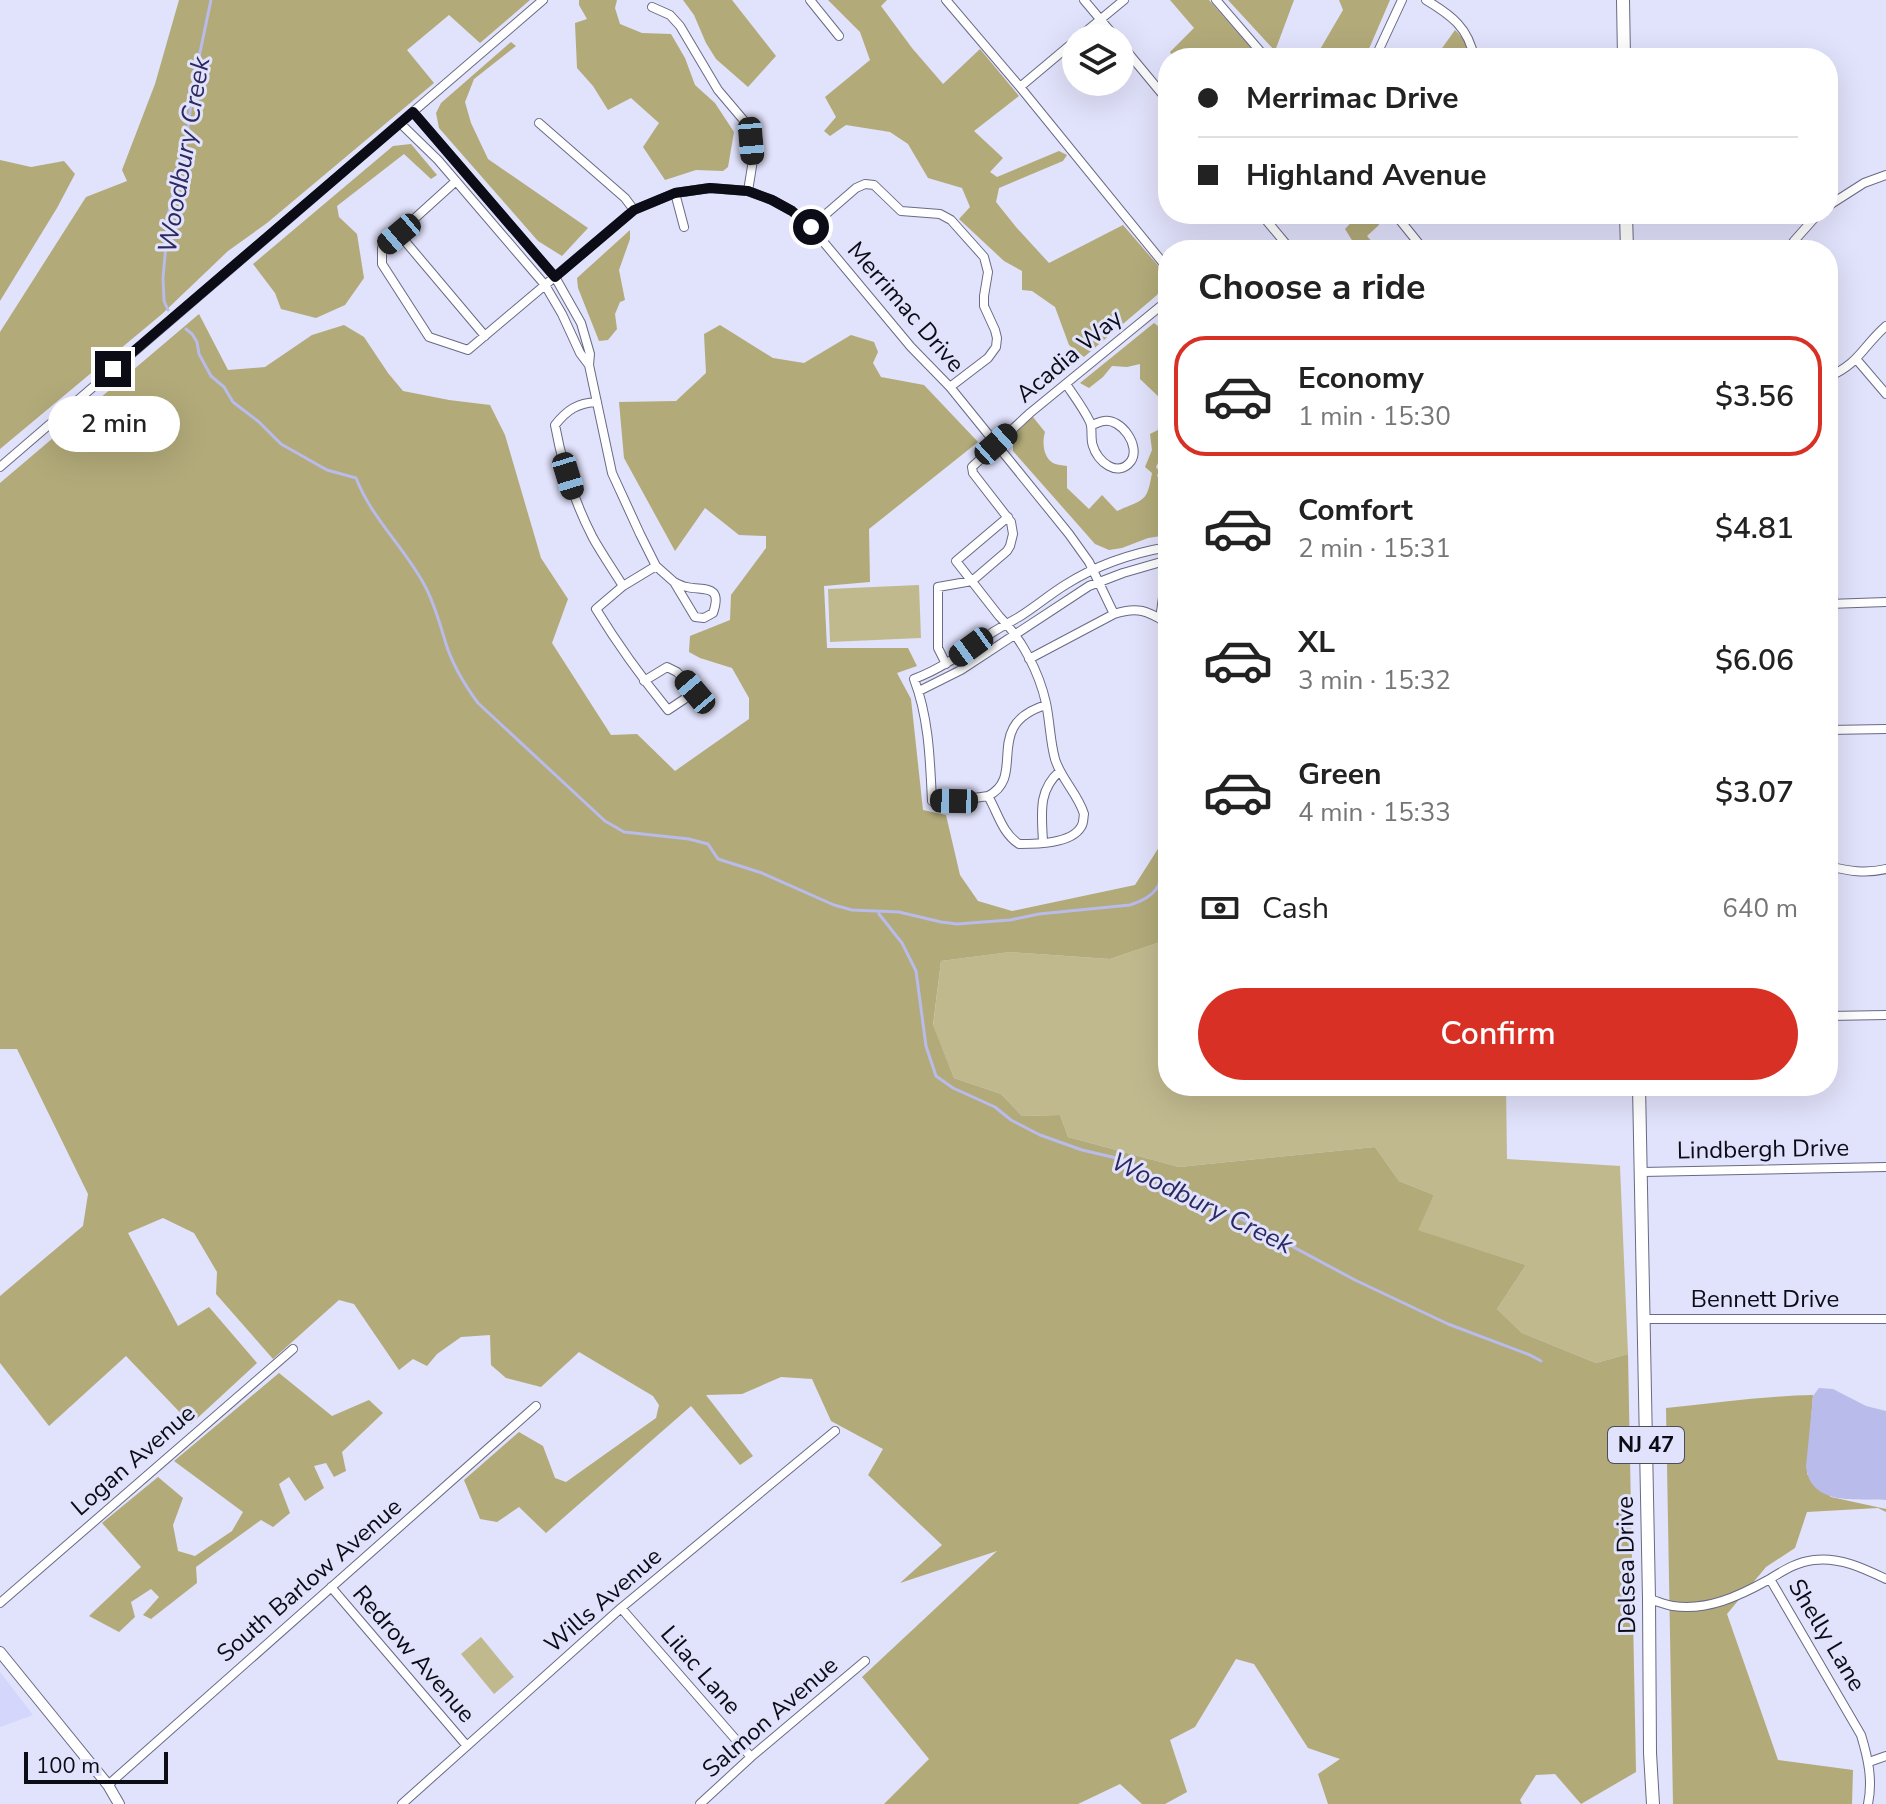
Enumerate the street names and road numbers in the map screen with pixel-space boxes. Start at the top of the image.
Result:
street label: Merrimac Drive [840,235,972,379]
street label: Acadia Way [1009,302,1129,410]
street label: Lindbergh Drive [1677,1131,1849,1167]
street label: Bennett Drive [1691,1283,1839,1315]
street label: Logan Avenue [64,1397,202,1523]
road number: NJ 47 [1608,1427,1684,1463]
street label: South Barlow Avenue [210,1491,408,1669]
street label: Delsea Drive [1609,1496,1643,1634]
street label: Wills Avenue [538,1540,668,1660]
street label: Shelly Lane [1781,1573,1873,1697]
street label: Redrow Avenue [345,1579,483,1729]
street label: Lilac Lane [654,1619,748,1721]
street label: Salmon Avenue [695,1649,845,1785]

